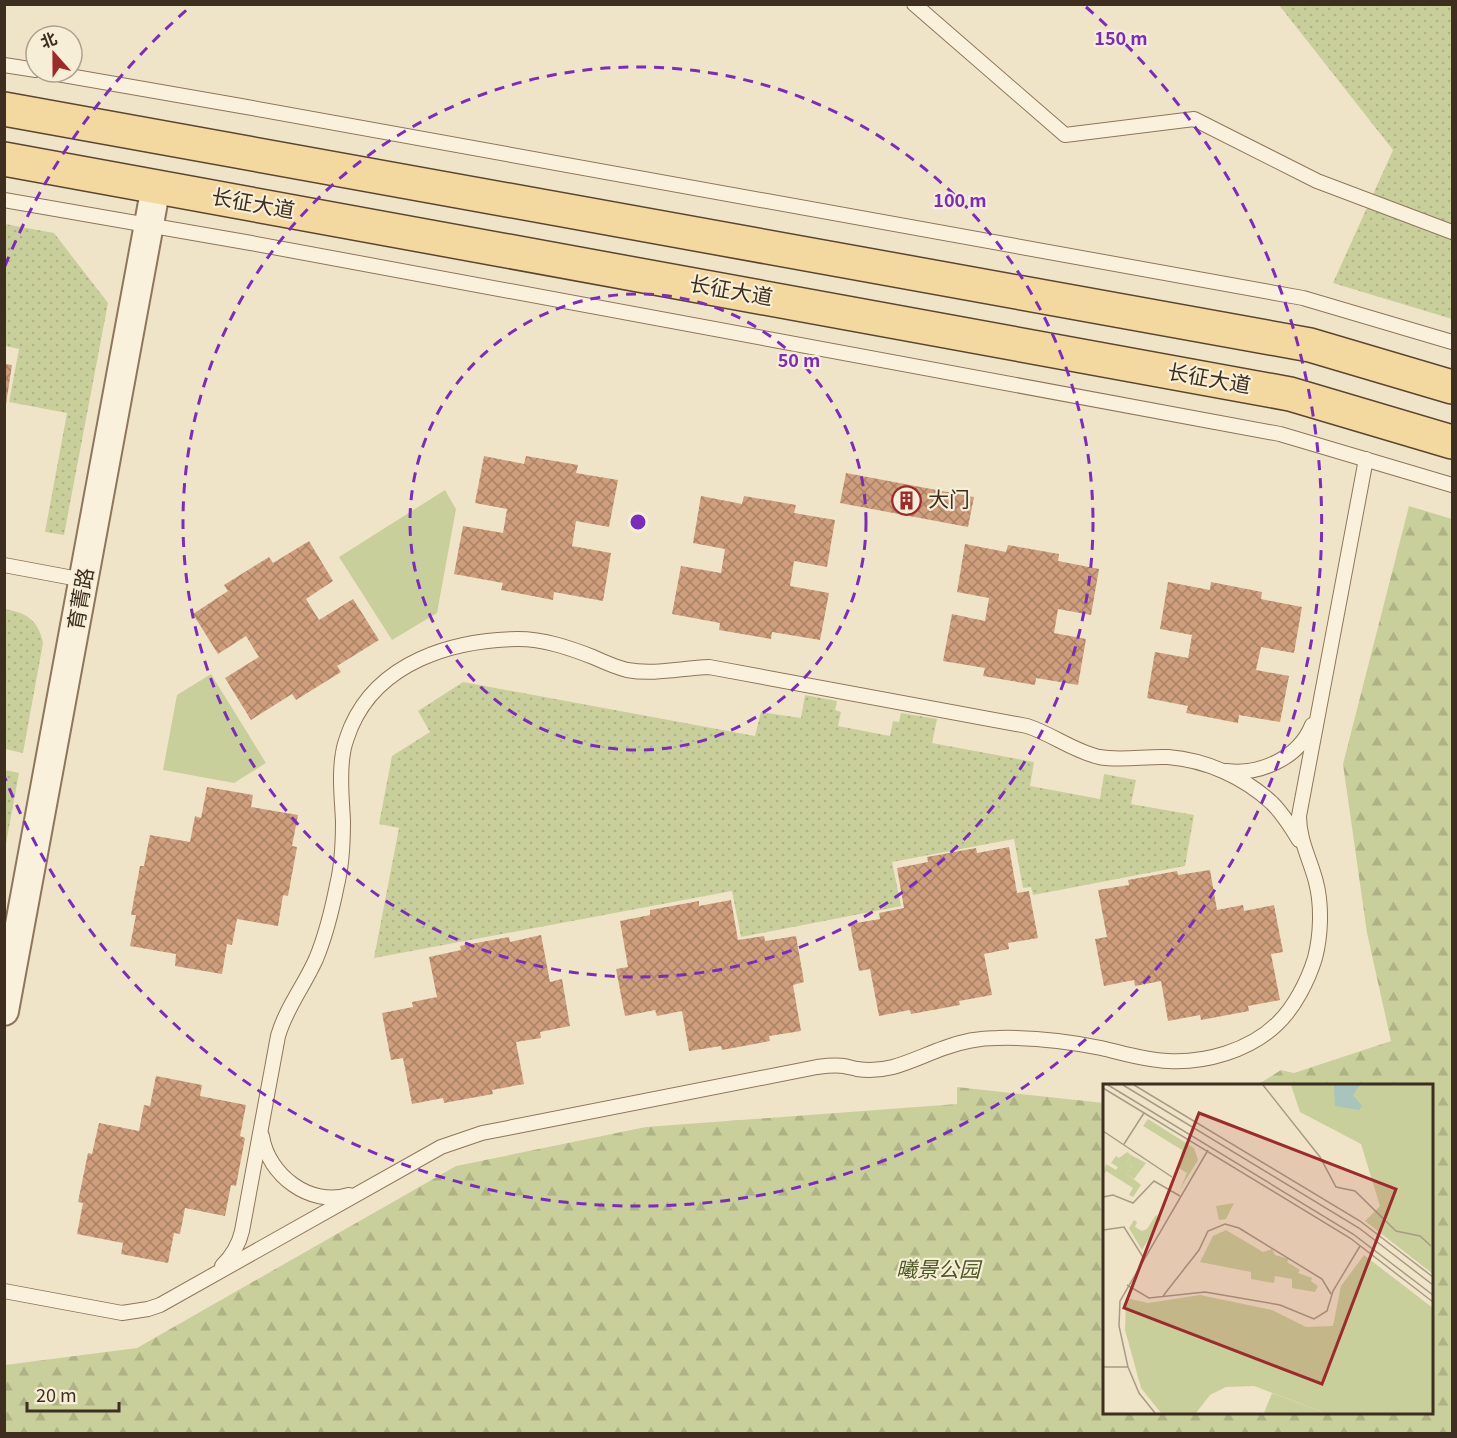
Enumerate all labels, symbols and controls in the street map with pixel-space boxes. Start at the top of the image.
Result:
north arrow [24,24,84,84]
text: 150 m [1094,24,1148,50]
text: 北 [36,25,60,53]
street label: 长征大道 [209,180,297,224]
text: 100 m [933,186,987,212]
street label: 长征大道 [687,267,775,311]
text: 50 m [778,346,820,372]
street label: 长征大道 [1165,355,1253,399]
place label: 大门 [928,483,970,513]
building icon: 大门 [891,484,923,516]
centre of rings [628,512,648,532]
street label: 育菁路 [59,565,99,632]
inset map [1103,1084,1433,1414]
park label: 曦景公园 [896,1253,983,1283]
scale bar [27,1375,118,1413]
text: 20 m [36,1381,77,1407]

